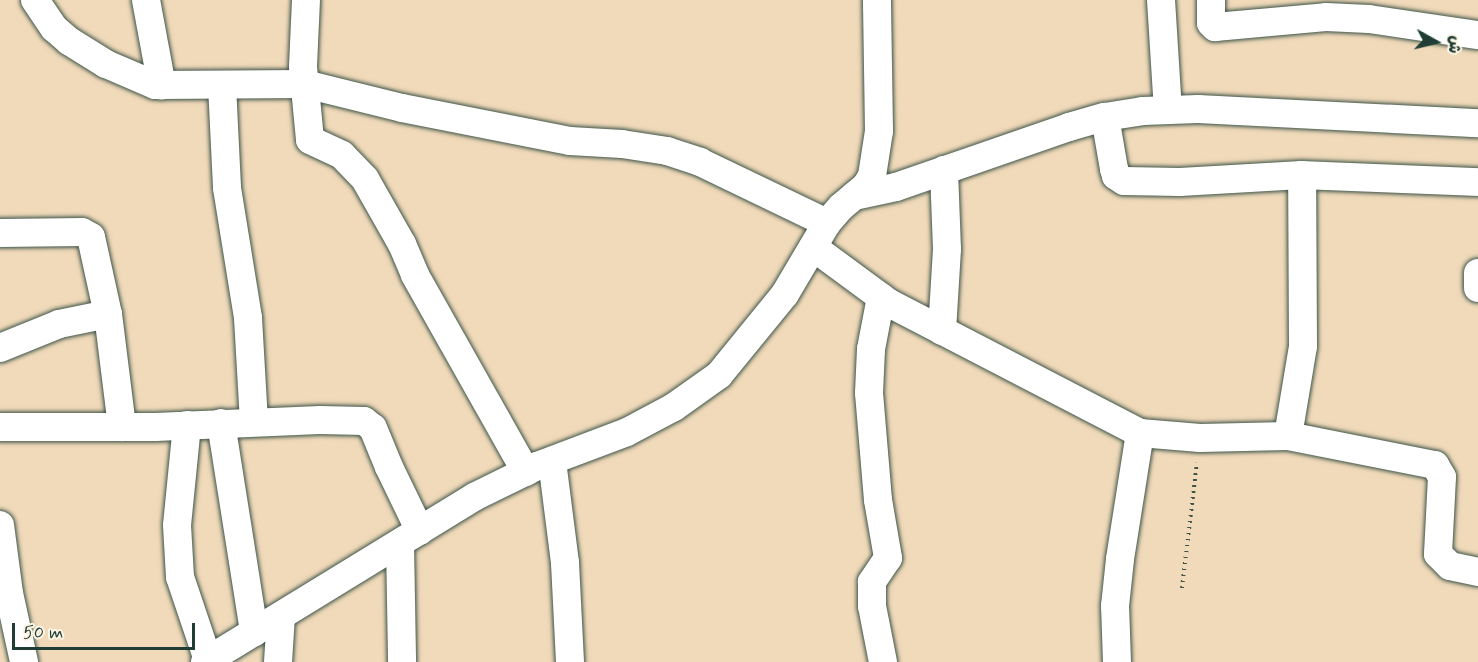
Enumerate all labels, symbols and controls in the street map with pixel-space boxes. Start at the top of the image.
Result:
north arrow [1406,12,1466,72]
text: ش [1443,34,1466,55]
scale bar [15,611,198,649]
text: 50 m [23,621,63,645]

